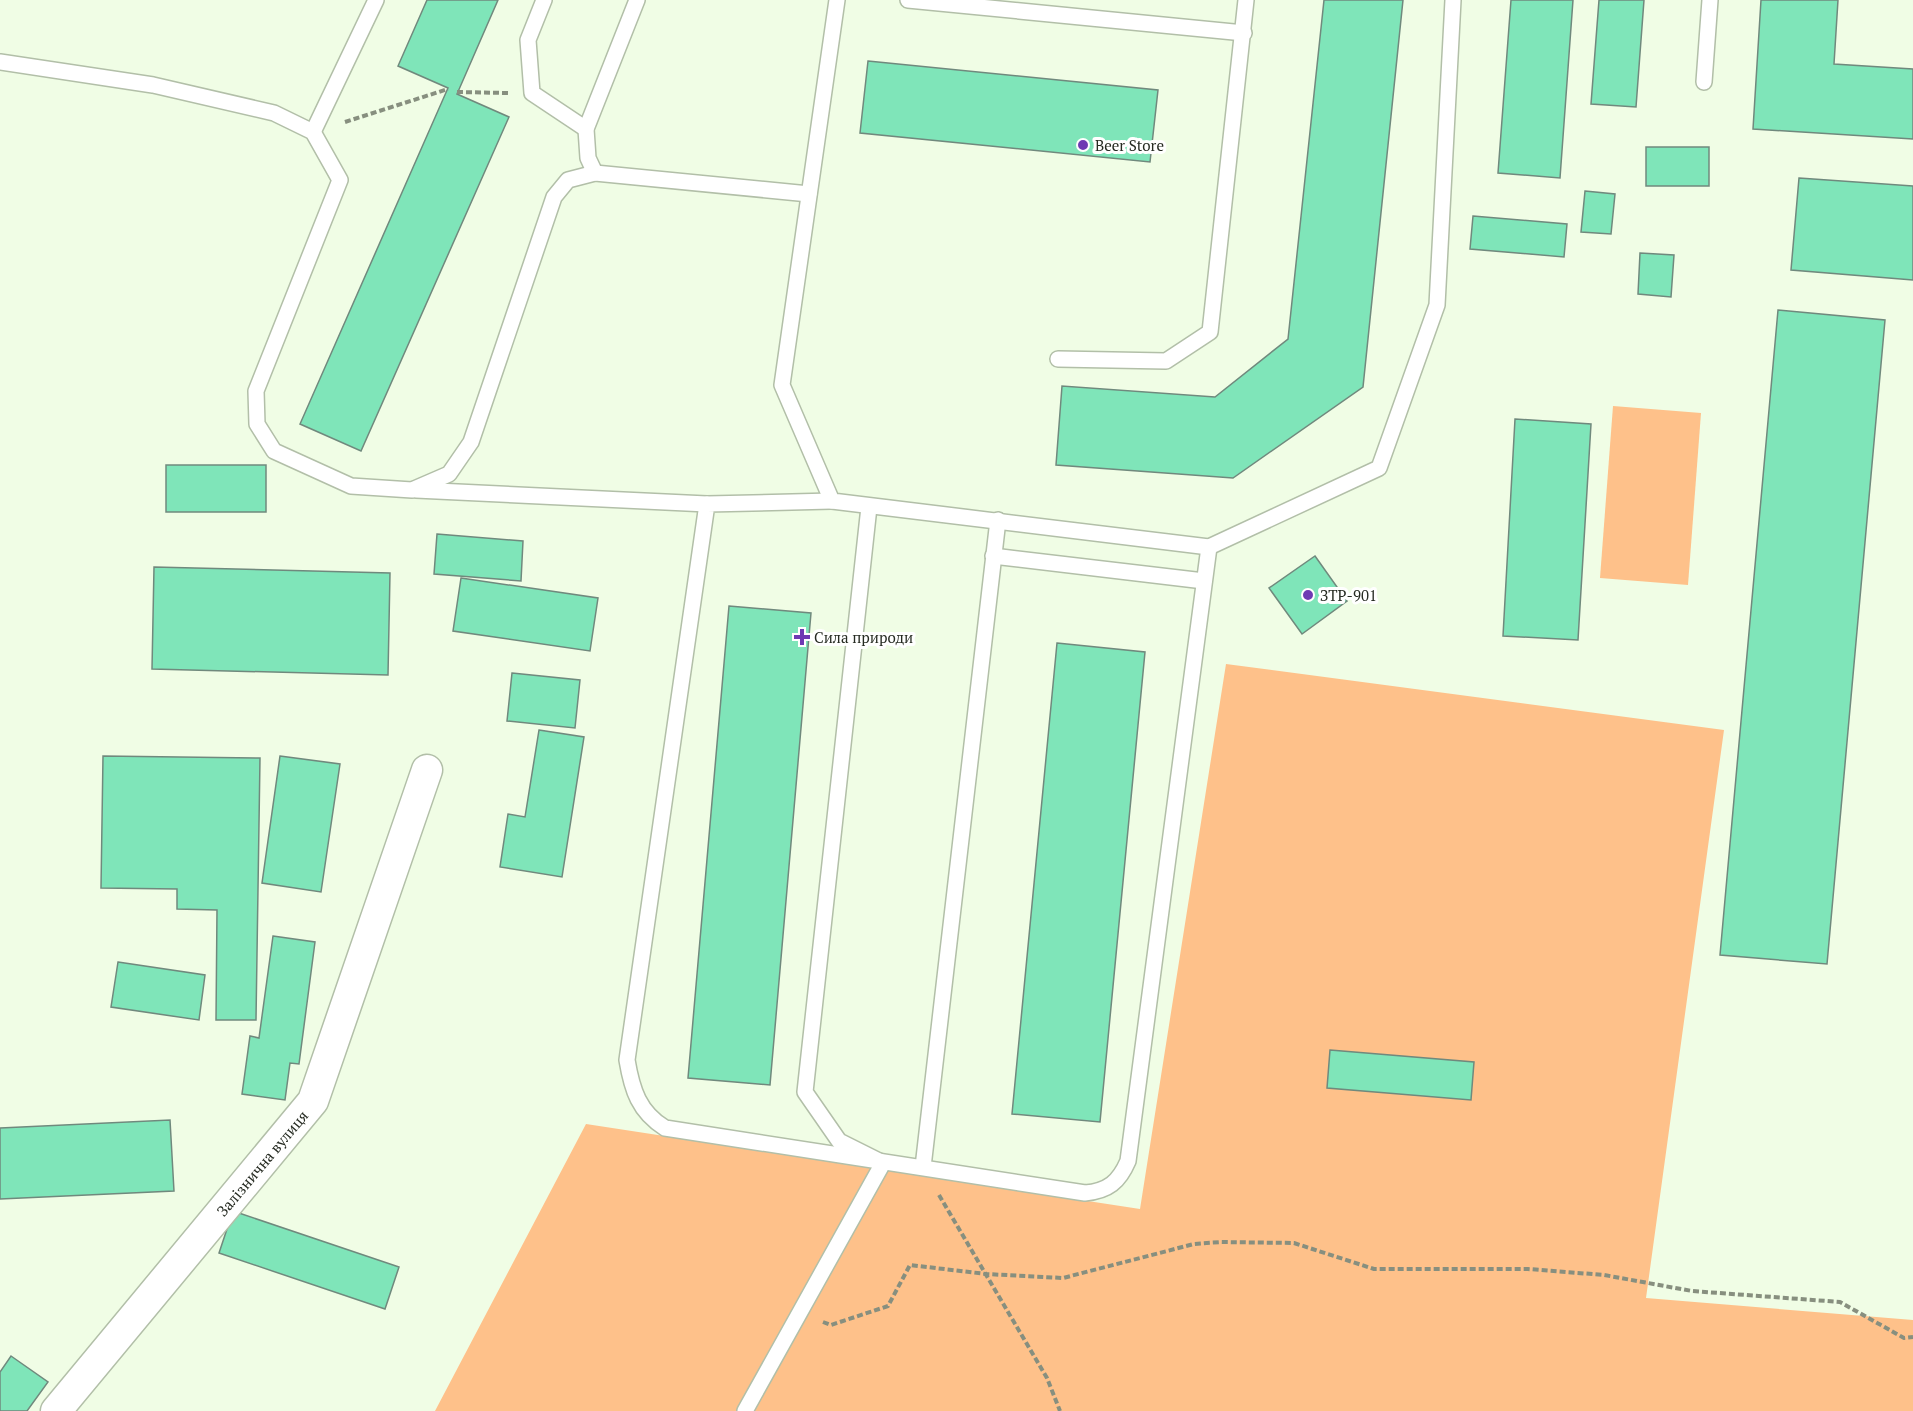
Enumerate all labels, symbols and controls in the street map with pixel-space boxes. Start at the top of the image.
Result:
place label: Beer Store [1095,135,1164,155]
marker: Beer Store [1076,138,1090,152]
place label: ЗТР-901 [1320,585,1377,605]
marker: ЗТР-901 [1301,588,1315,602]
place label: Сила природи [814,627,913,647]
marker: Сила природи [795,630,809,644]
street label: Залізнична вулиця [212,1106,312,1220]

